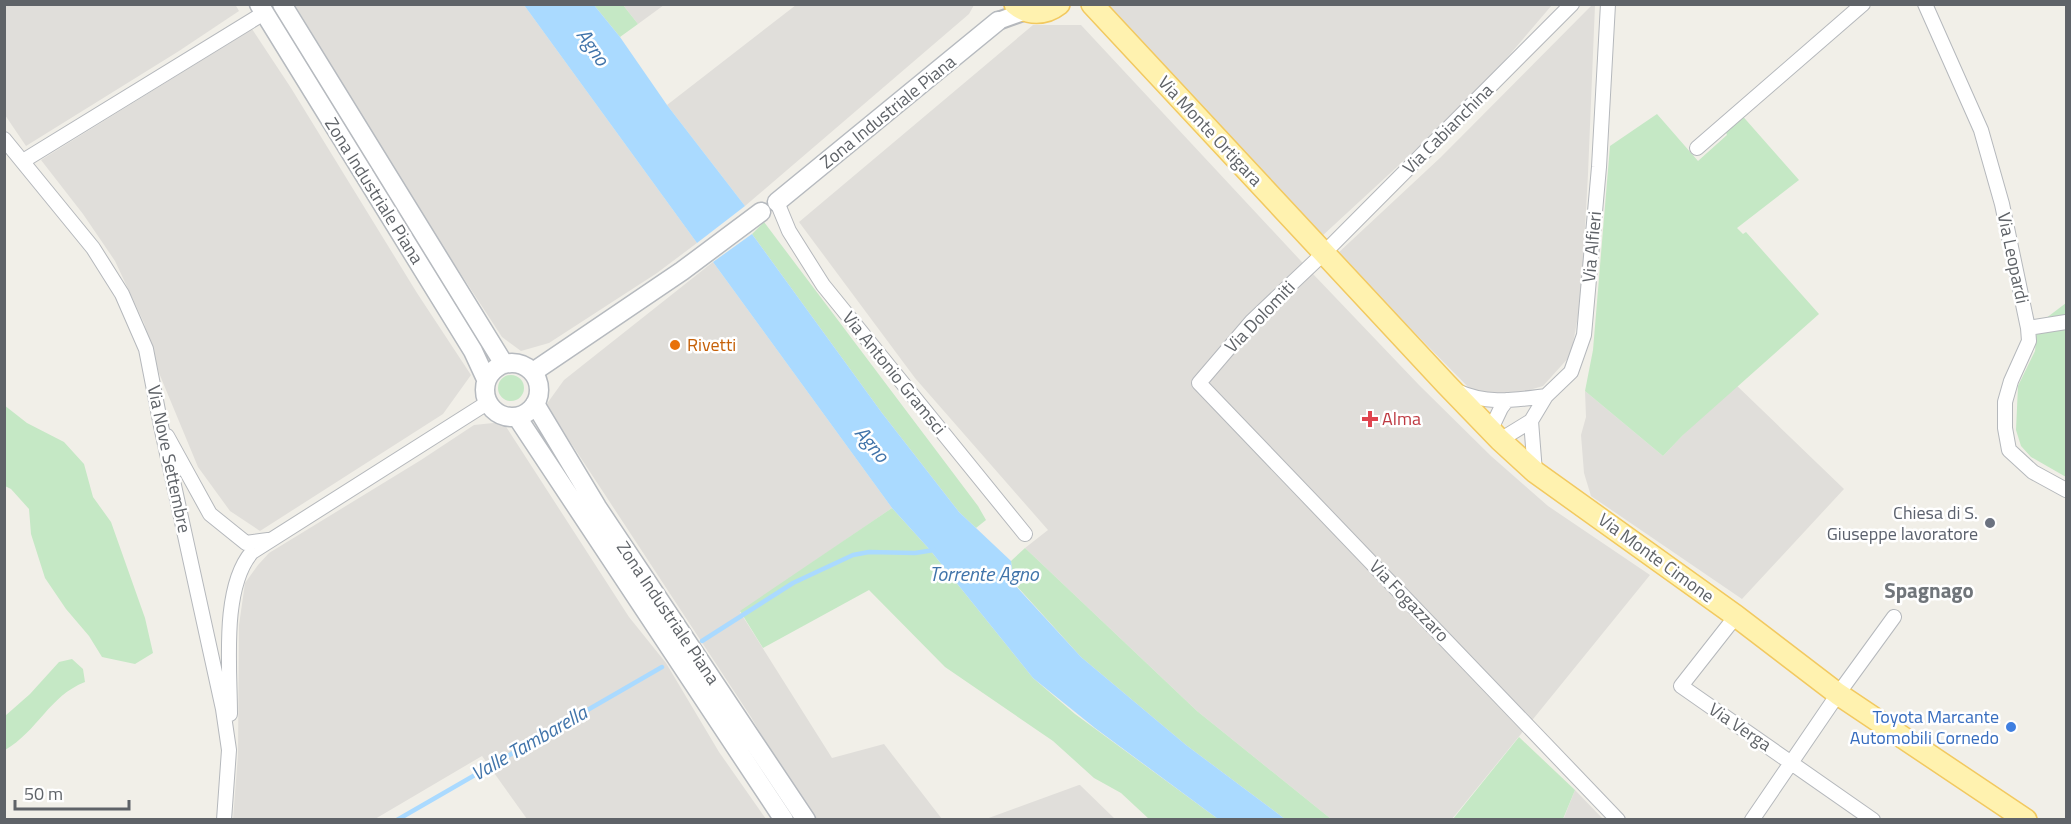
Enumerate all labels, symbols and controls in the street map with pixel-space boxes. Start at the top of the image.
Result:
water label: Agno [569,21,618,73]
street label: Zona Industriale Piana [814,48,962,175]
street label: Via Monte Ortigara [1152,69,1269,192]
street label: Via Cabianchina [1396,77,1499,180]
street label: Zona Industriale Piana [318,112,430,269]
street label: Via Alfieri [1575,210,1608,284]
street label: Via Leopardi [1991,210,2036,306]
street label: Via Dolomiti [1218,274,1301,359]
street label: Via Antonio Gramsci [836,305,953,440]
place label: Rivetti [687,331,736,358]
marker: Rivetti [668,338,682,352]
street label: Via Nove Settembre [141,382,198,535]
place label: Alma [1382,405,1421,432]
marker: Alma [1363,412,1377,426]
water label: Agno [848,418,898,470]
place label: Chiesa di S. Giuseppe lavoratore [1827,499,1978,547]
street label: Via Monte Cimone [1593,506,1720,609]
marker: Chiesa di S. Giuseppe lavoratore [1983,516,1997,530]
street label: Zona Industriale Piana [610,535,727,690]
street label: Via Fogazzaro [1363,553,1456,648]
water label: Torrente Agno [929,558,1040,589]
district label: Spagnago [1884,574,1974,606]
water label: Valle Tambarella [465,696,594,788]
street label: Via Verga [1703,696,1777,758]
place label: Toyota Marcante Automobili Cornedo [1850,703,1999,751]
marker: Toyota Marcante Automobili Cornedo [2004,720,2018,734]
scale bar [15,773,129,811]
text: 50 m [24,780,63,807]

